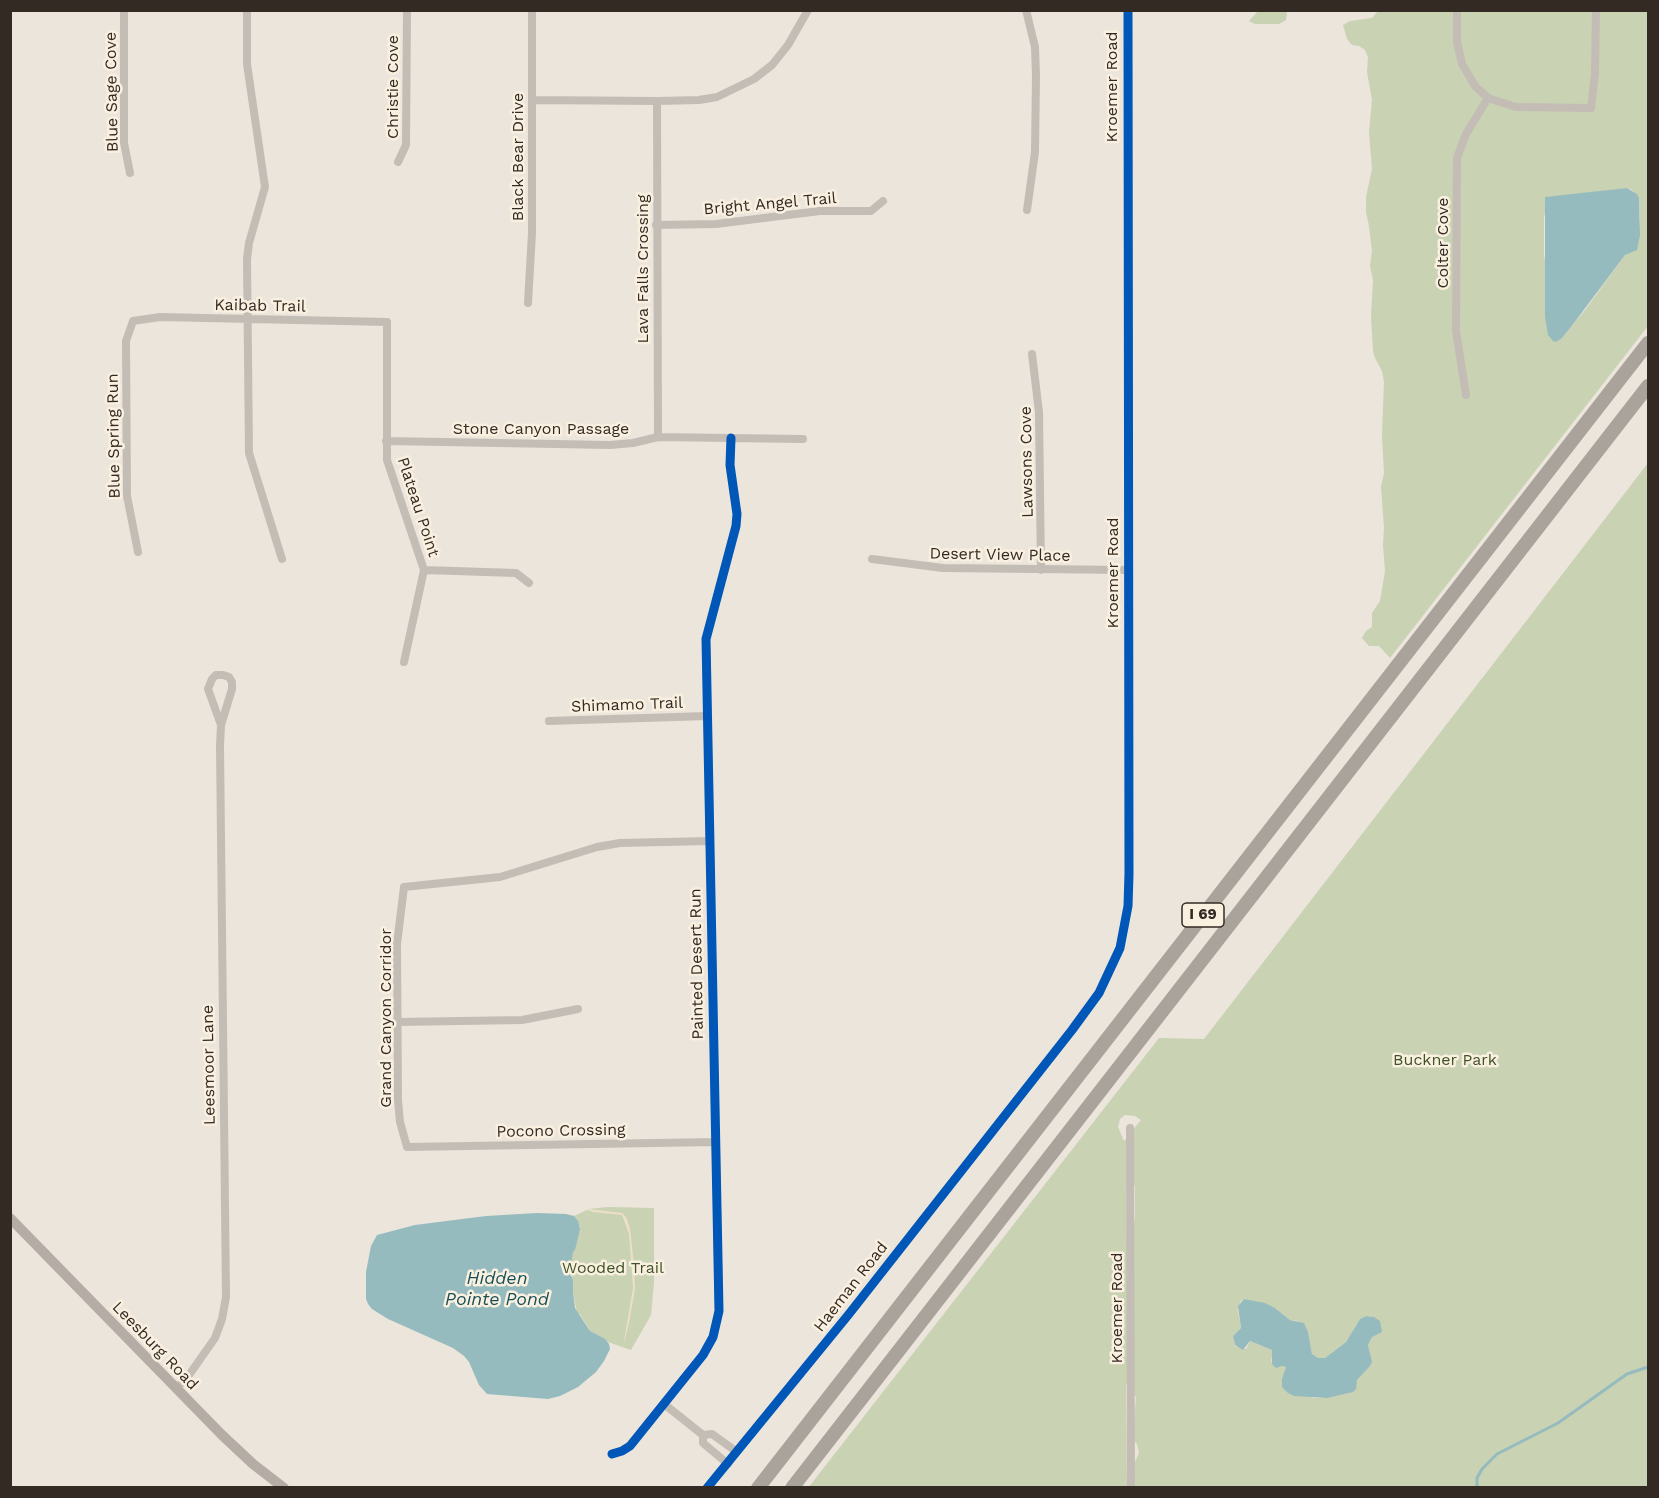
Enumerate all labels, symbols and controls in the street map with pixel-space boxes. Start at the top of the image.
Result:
street label: Kroemer Road [1102,31,1122,143]
street label: Blue Sage Cove [101,32,123,152]
street label: Christie Cove [383,35,403,139]
street label: Black Bear Drive [508,93,528,221]
street label: Bright Angel Trail [703,189,837,219]
street label: Lava Falls Crossing [633,194,653,344]
street label: Colter Cove [1433,197,1453,289]
street label: Kaibab Trail [214,296,306,316]
street label: Blue Spring Run [103,373,125,499]
street label: Lawsons Cove [1016,406,1038,518]
street label: Stone Canyon Passage [453,419,629,439]
street label: Plateau Point [393,455,443,559]
street label: Kroemer Road [1103,517,1123,629]
street label: Desert View Place [929,544,1071,566]
street label: Shimamo Trail [571,693,683,717]
street label: Painted Desert Run [686,888,708,1040]
road number: I 69 [1182,903,1224,927]
street label: Grand Canyon Corridor [376,928,396,1108]
street label: Leesmoor Lane [198,1005,220,1125]
park label: Buckner Park [1393,1050,1497,1070]
street label: Pocono Crossing [496,1120,626,1142]
street label: Haeman Road [810,1238,892,1336]
street label: Kroemer Road [1107,1252,1127,1364]
park label: Wooded Trail [562,1258,664,1278]
water label: Hidden Pointe Pond [445,1268,549,1310]
street label: Leesburg Road [108,1298,202,1394]

